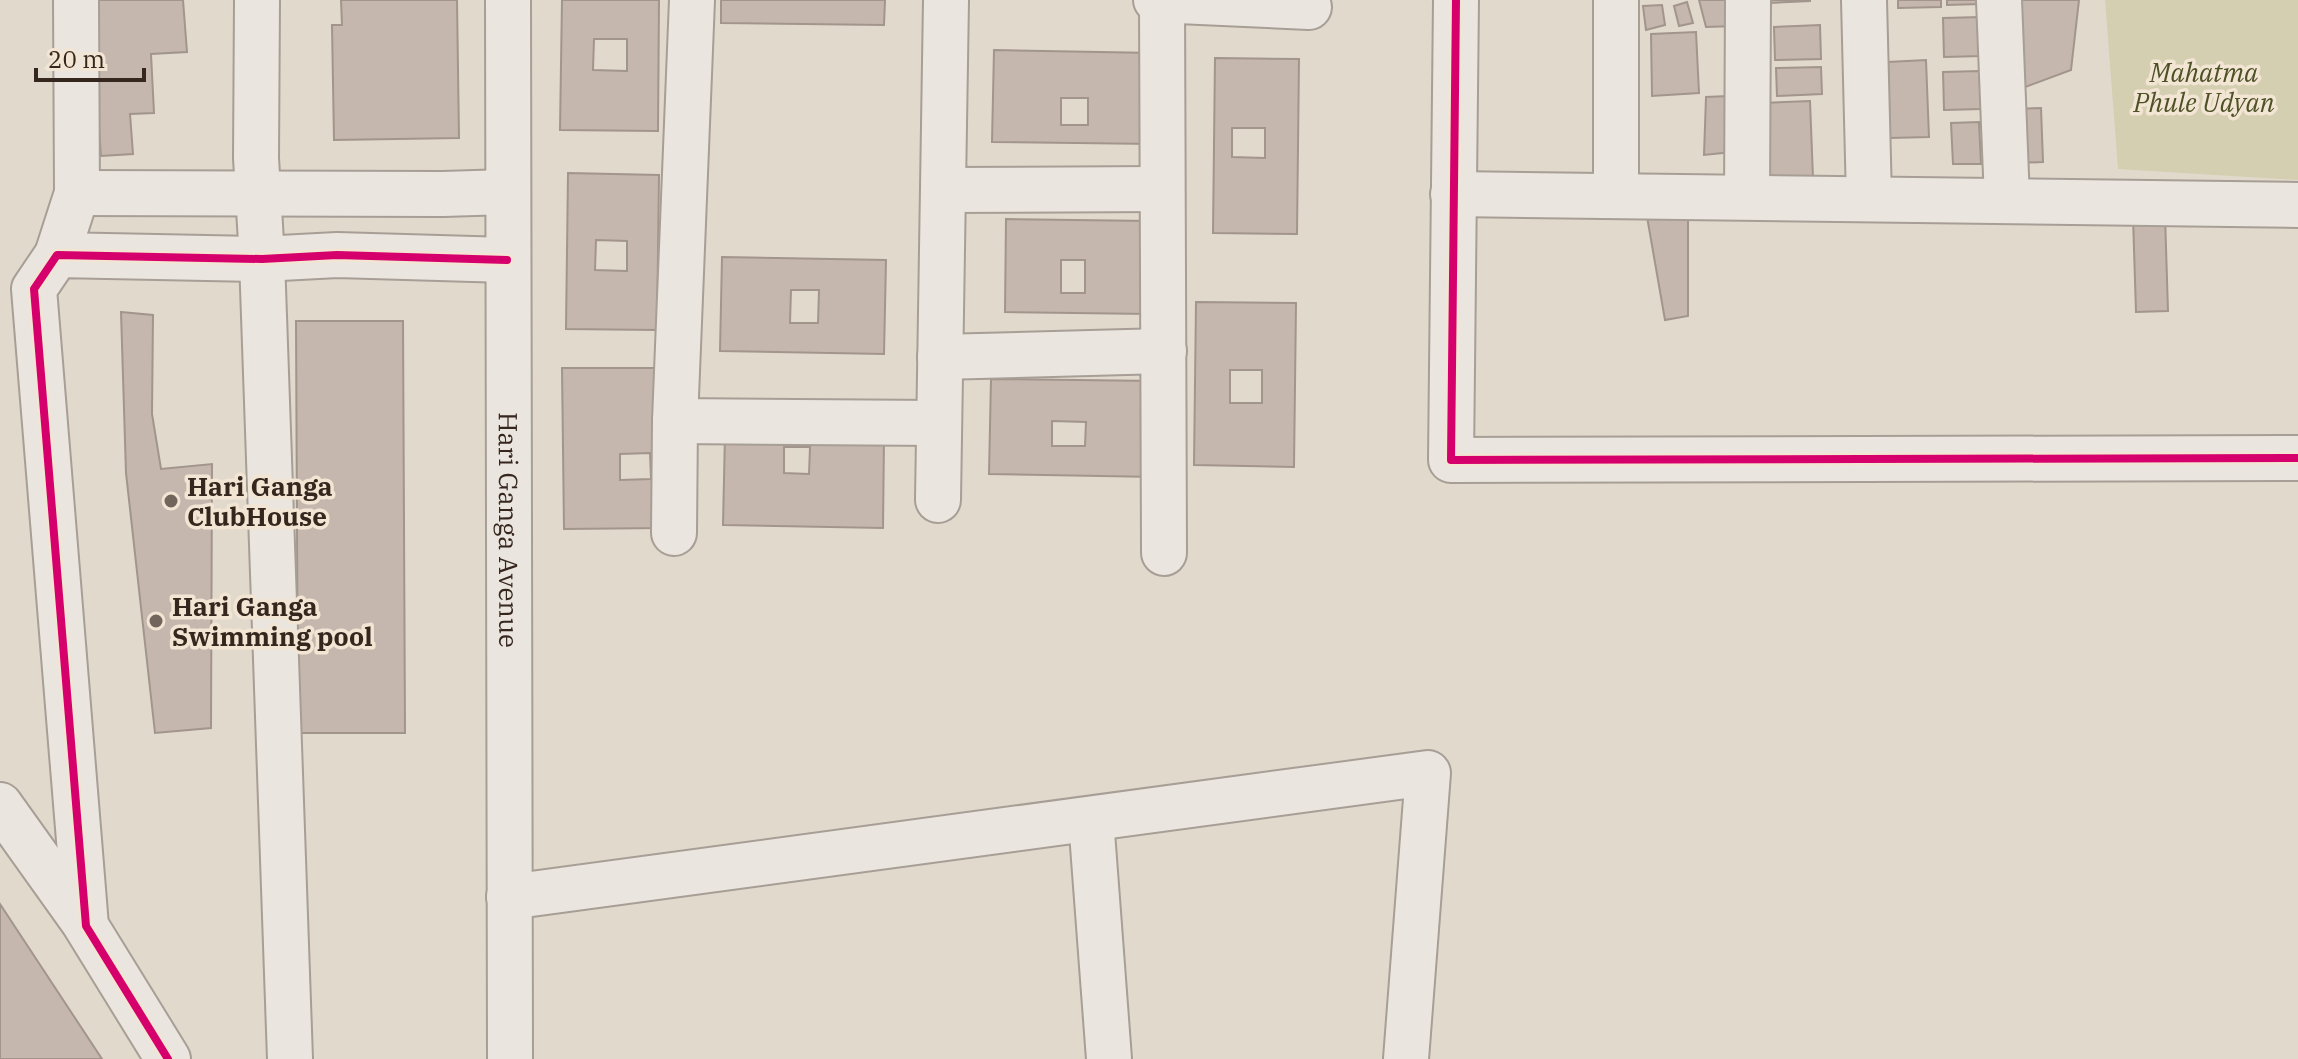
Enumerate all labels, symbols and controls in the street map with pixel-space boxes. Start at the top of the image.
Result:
scale bar [36,32,144,82]
text: 20 m [48,43,105,75]
park label: Mahatma Phule Udyan [2133,55,2275,119]
street label: Hari Ganga Avenue [492,412,526,648]
place label: Hari Ganga ClubHouse [187,469,333,533]
marker: Hari Ganga ClubHouse [162,492,180,510]
place label: Hari Ganga Swimming pool [172,589,373,653]
marker: Hari Ganga Swimming pool [147,612,165,630]

